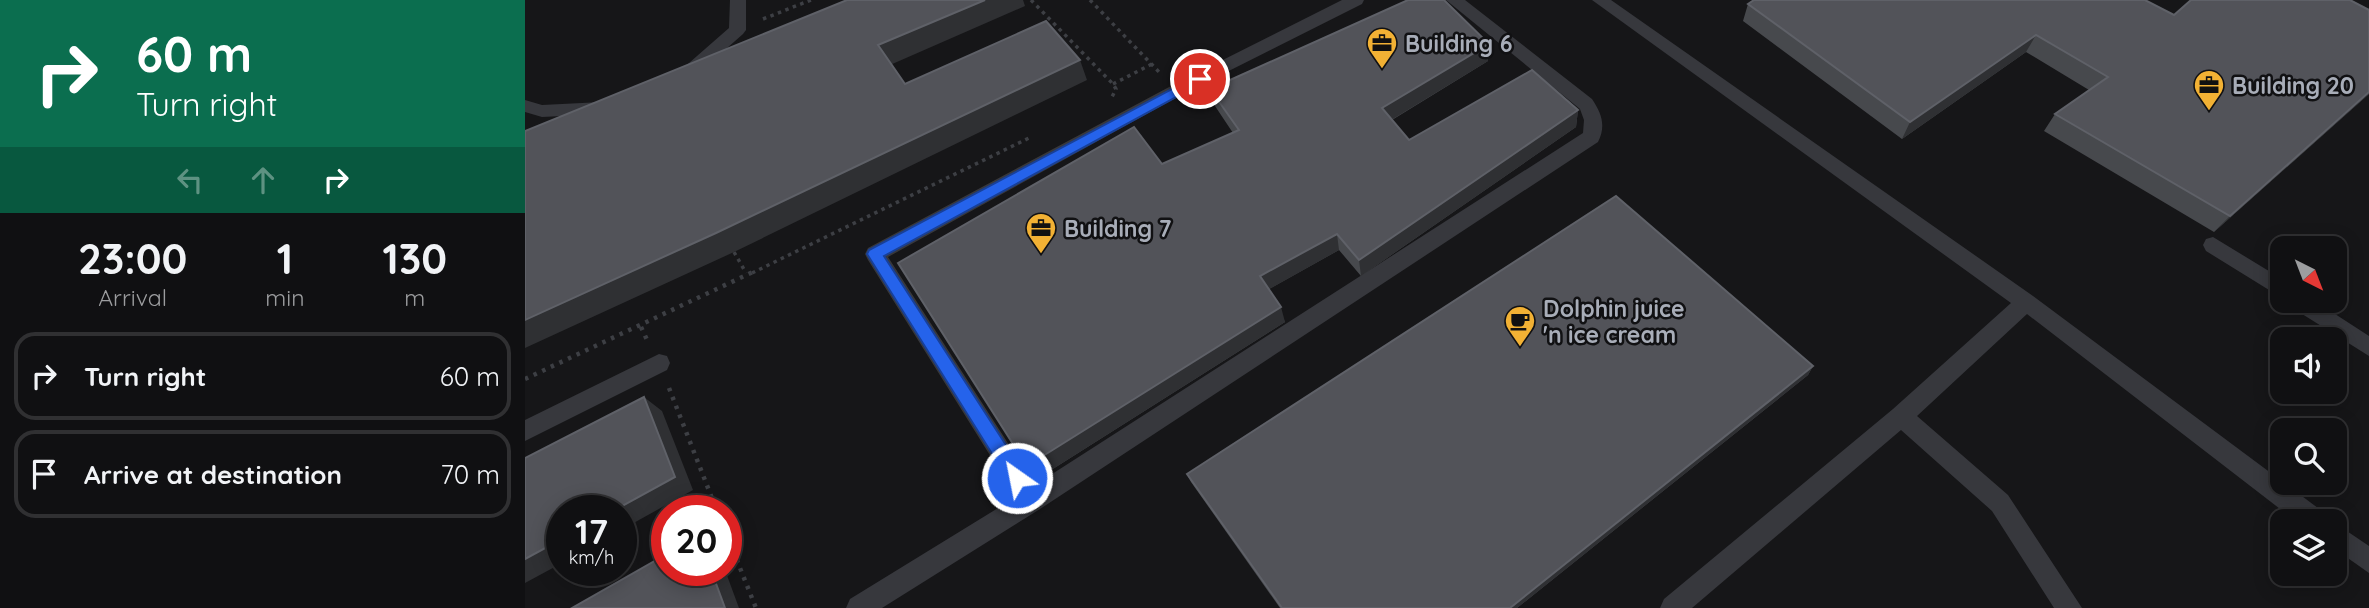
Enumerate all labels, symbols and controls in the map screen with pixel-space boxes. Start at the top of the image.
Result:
text: 60 m [136,23,252,84]
office icon: Building 6 [1365,26,1399,70]
icon: right [21,28,112,119]
place label: Building 6 [1405,29,1512,58]
pin [1170,49,1230,109]
icon: arrive [1181,60,1219,98]
office icon: Building 20 [2192,68,2226,112]
place label: Building 20 [2232,71,2354,100]
text: Turn right [136,84,277,124]
icon: left [171,161,209,199]
icon: ahead [244,161,282,199]
icon: right [317,161,355,199]
office icon: Building 7 [1024,211,1058,255]
place label: Building 7 [1064,214,1172,243]
text: 23:00 [78,232,187,285]
text: 1 [277,232,293,285]
text: 130 [382,232,447,285]
north arrow [2270,236,2347,313]
map controls [2270,236,2347,586]
text: Arrival [98,283,167,312]
text: min [265,283,304,312]
text: m [404,283,425,312]
place label: Dolphin juice 'n ice cream [1543,294,1684,349]
cafe icon: Dolphin juice 'n ice cream [1503,304,1537,348]
button: sound [2270,327,2347,404]
icon: right [25,357,63,395]
text: Turn right [84,360,206,393]
text: 60 m [440,360,500,393]
button: search [2270,418,2347,495]
position arrow [980,441,1054,515]
icon: arrive [25,455,63,493]
text: Arrive at destination [84,458,342,491]
text: 70 m [440,458,500,491]
speed limit sign: 20 [651,495,742,586]
text: 17 [575,509,608,553]
button: layers [2270,509,2347,586]
text: km/h [569,546,614,569]

